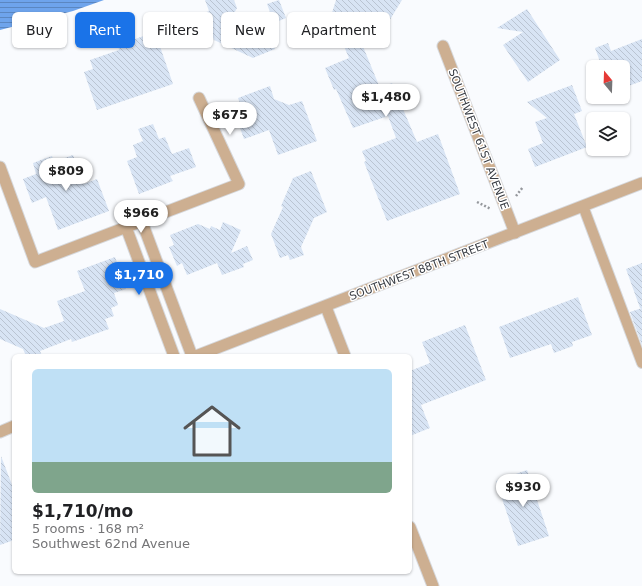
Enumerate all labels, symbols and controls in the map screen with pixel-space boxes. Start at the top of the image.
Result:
chip: Buy [12,12,67,48]
chip: Rent [75,12,135,48]
chip: Filters [143,12,213,48]
chip: New [221,12,279,48]
chip: Apartment [287,12,390,48]
north arrow [586,60,630,104]
map controls [586,60,630,156]
street label: SOUTHWEST 61ST AVENUE [446,67,511,211]
pin: $1,480 [353,84,419,118]
text: $1,480 [361,89,411,104]
pin: $675 [206,102,254,136]
text: $675 [212,107,248,122]
button: layers [586,112,630,156]
pin: $809 [42,158,90,192]
text: $809 [48,163,84,178]
pin: $966 [117,200,165,234]
text: $966 [123,205,159,220]
street label: SOUTHWEST 88TH STREET [348,238,491,303]
pin: $1,710 [106,262,172,296]
text: $1,710 [114,267,164,282]
icon: home [176,395,248,467]
pin: $930 [499,474,547,508]
text: $930 [505,479,541,494]
text: $1,710/mo [32,501,133,521]
text: 5 rooms · 168 m² [32,521,144,536]
text: Southwest 62nd Avenue [32,536,190,551]

